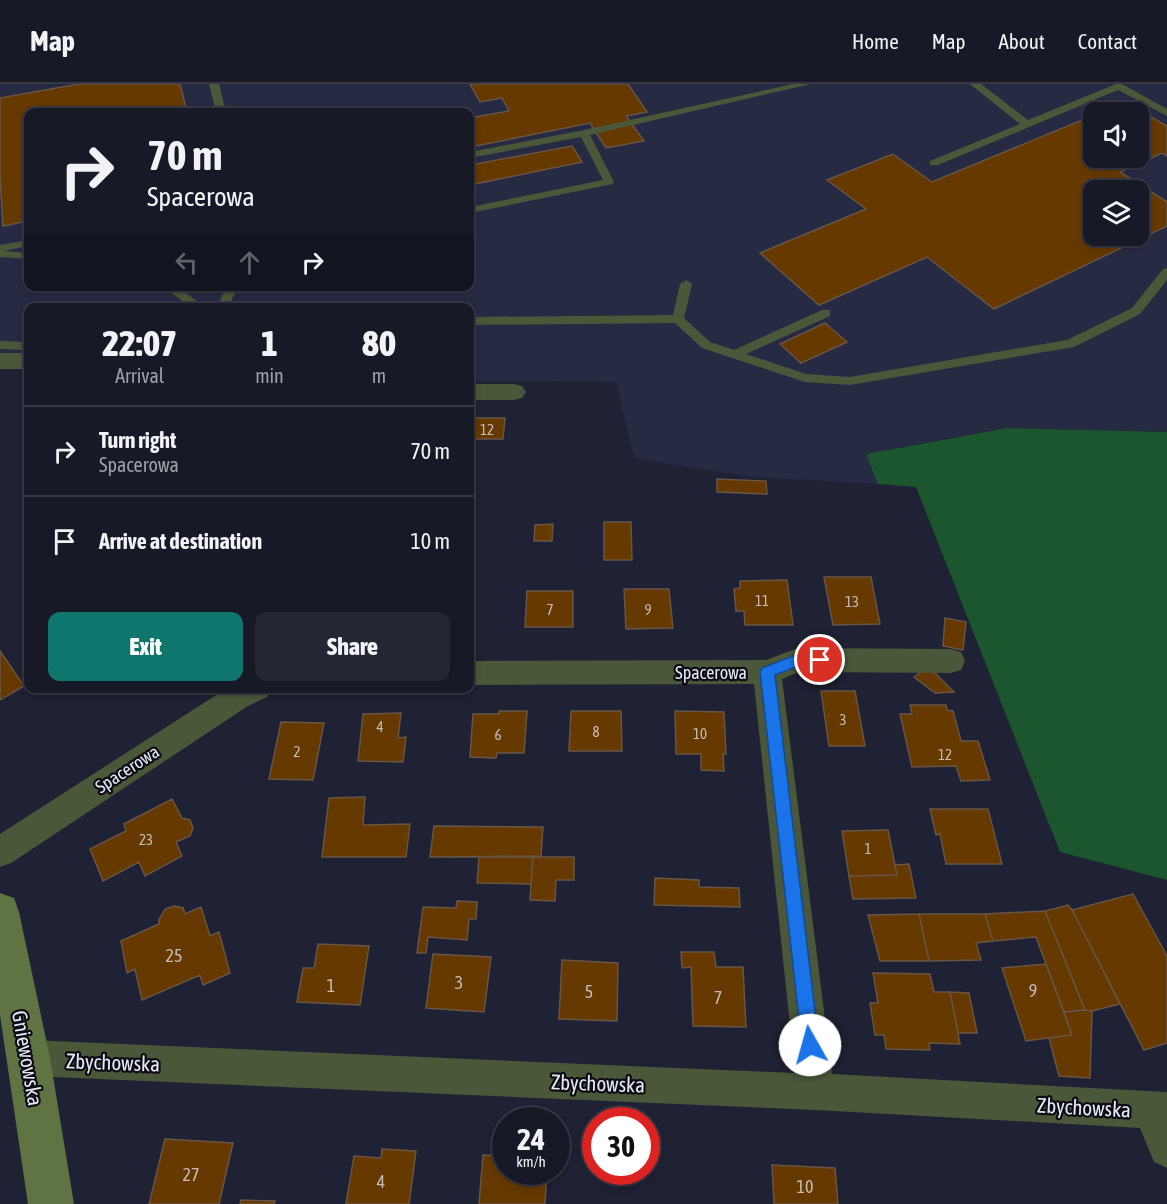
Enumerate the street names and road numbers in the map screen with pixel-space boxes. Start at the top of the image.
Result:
street label: Spacerowa [675,662,747,683]
street label: Spacerowa [91,741,163,797]
street label: Gniewowska [8,1008,48,1108]
street label: Zbychowska [66,1048,160,1076]
street label: Zbychowska [551,1069,645,1097]
street label: Zbychowska [1036,1093,1132,1121]

